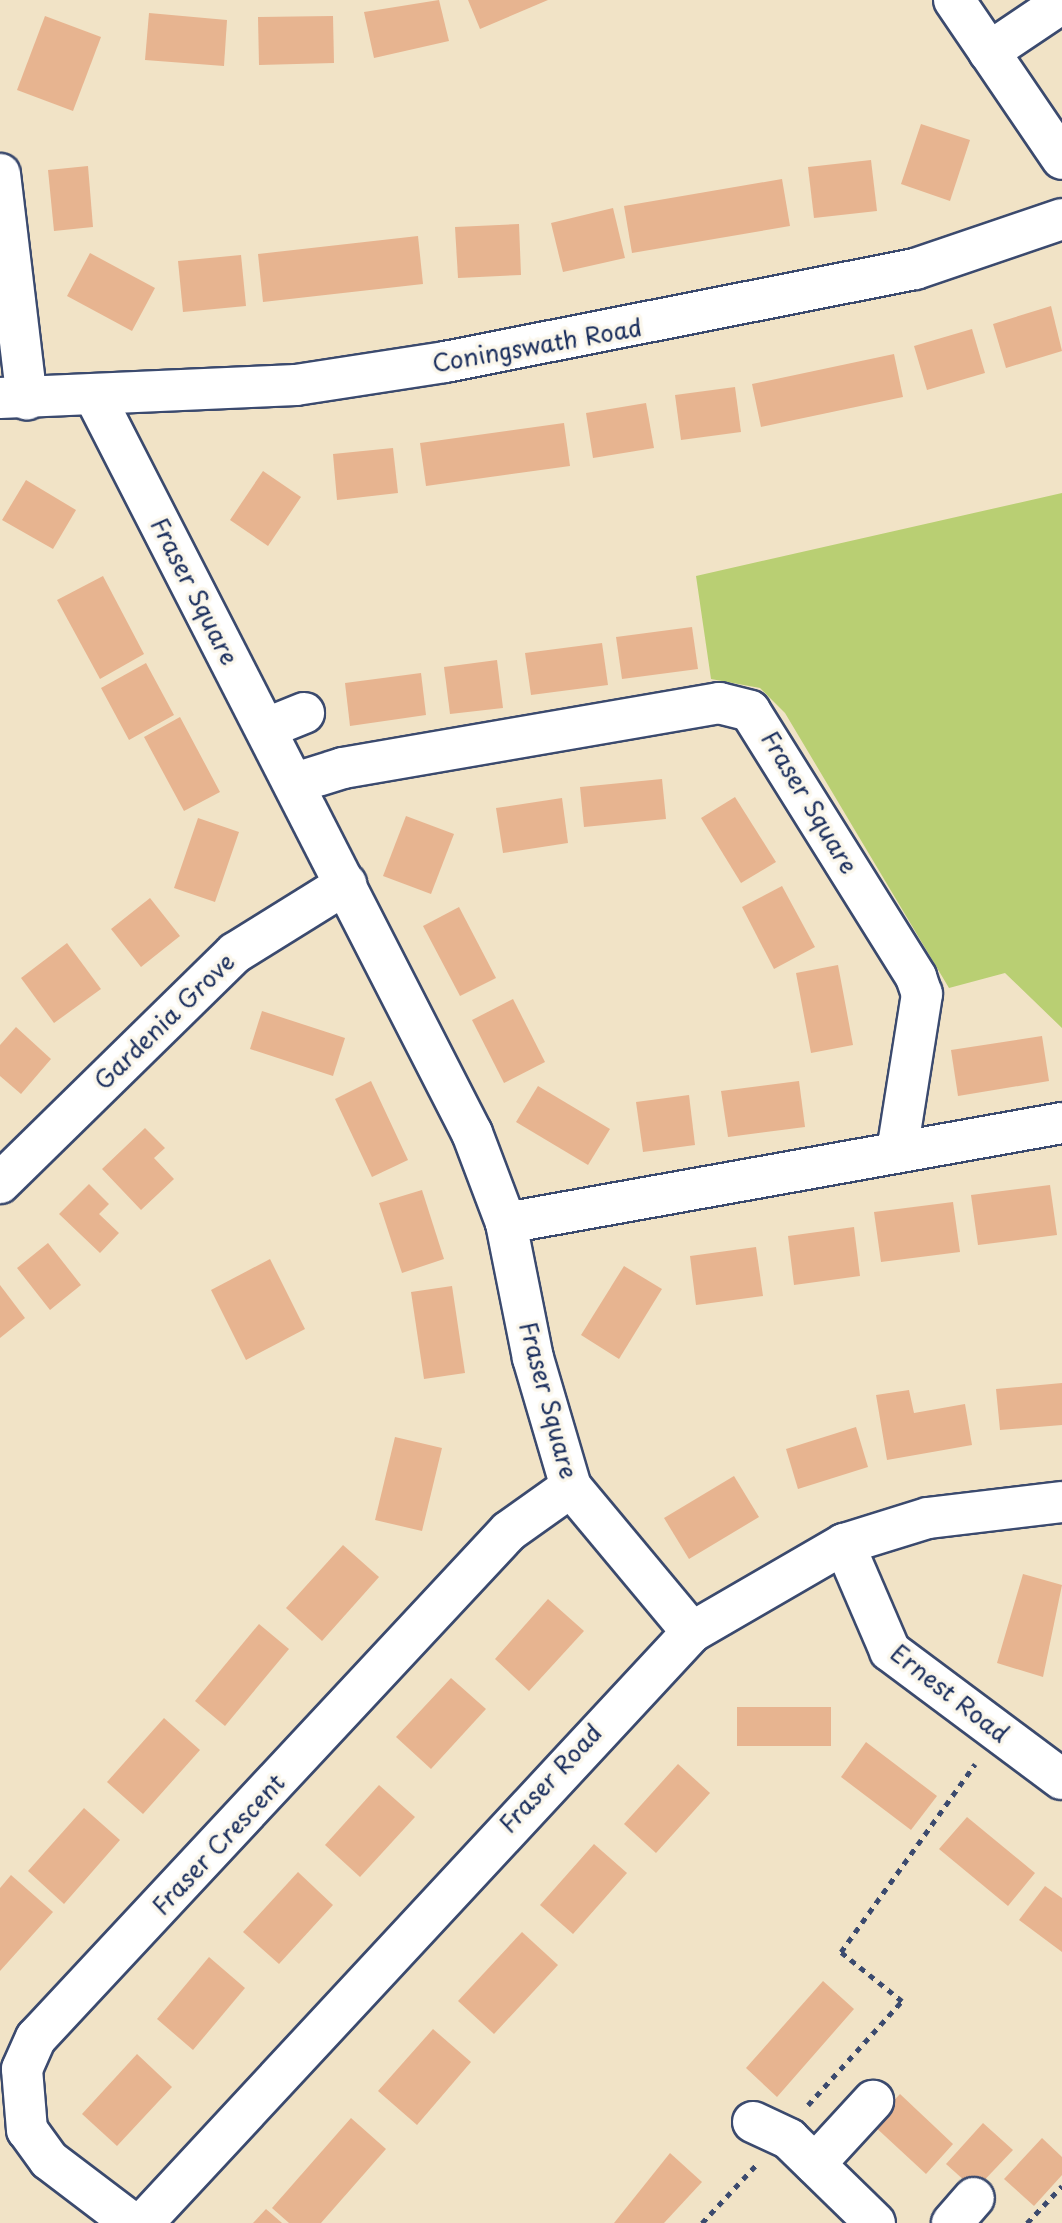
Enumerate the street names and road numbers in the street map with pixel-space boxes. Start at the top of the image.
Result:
street label: Coningswath Road [429,312,645,378]
street label: Fraser Square [145,512,245,670]
street label: Fraser Square [756,725,864,879]
street label: Gardenia Grove [88,947,240,1095]
street label: Fraser Square [514,1318,584,1482]
street label: Ernest Road [886,1639,1014,1747]
street label: Fraser Road [492,1717,608,1839]
street label: Fraser Crescent [145,1768,291,1920]

